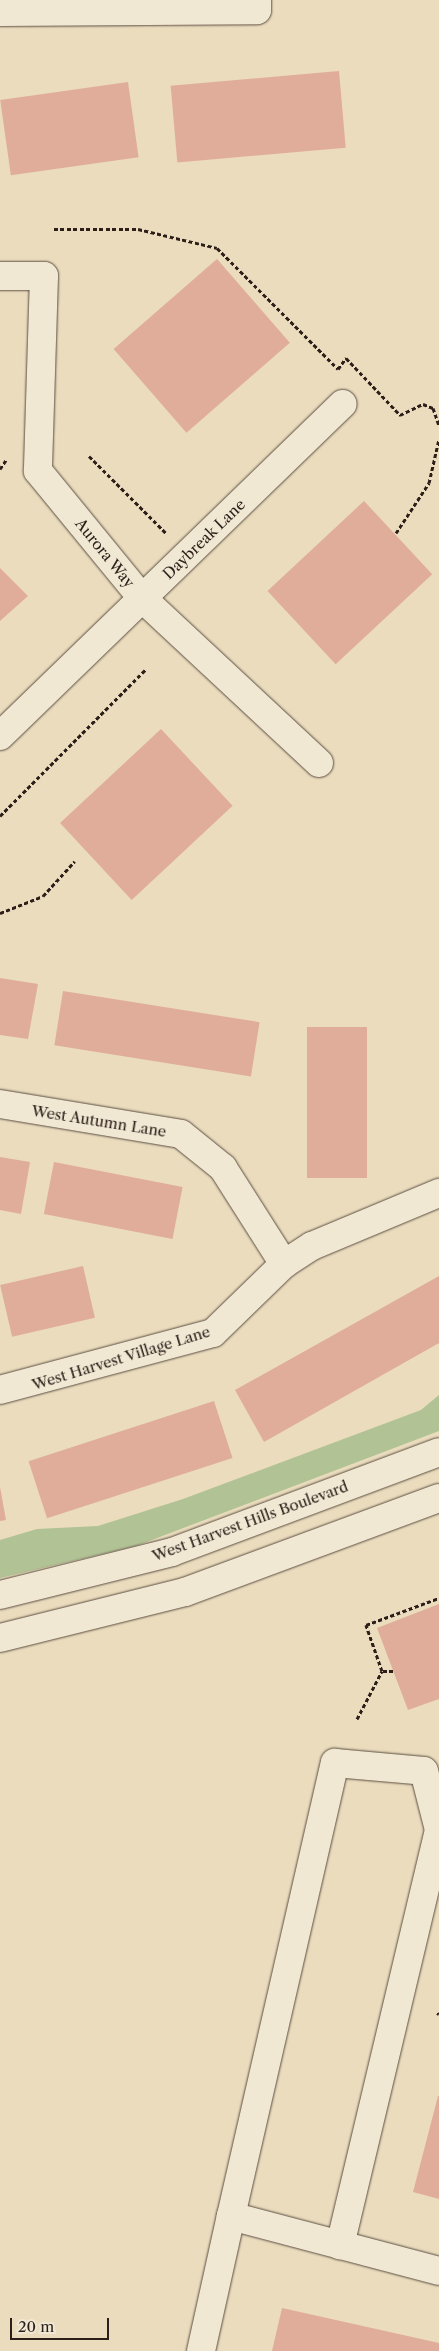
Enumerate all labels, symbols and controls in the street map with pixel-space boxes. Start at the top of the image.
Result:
street label: Daybreak Lane [159,495,249,583]
street label: Aurora Way [71,514,139,592]
street label: West Autumn Lane [30,1101,168,1141]
street label: West Harvest Village Lane [29,1322,213,1394]
street label: West Harvest Hills Boulevard [150,1477,350,1565]
scale bar [12,2308,111,2340]
text: 20 m [18,2317,54,2336]

